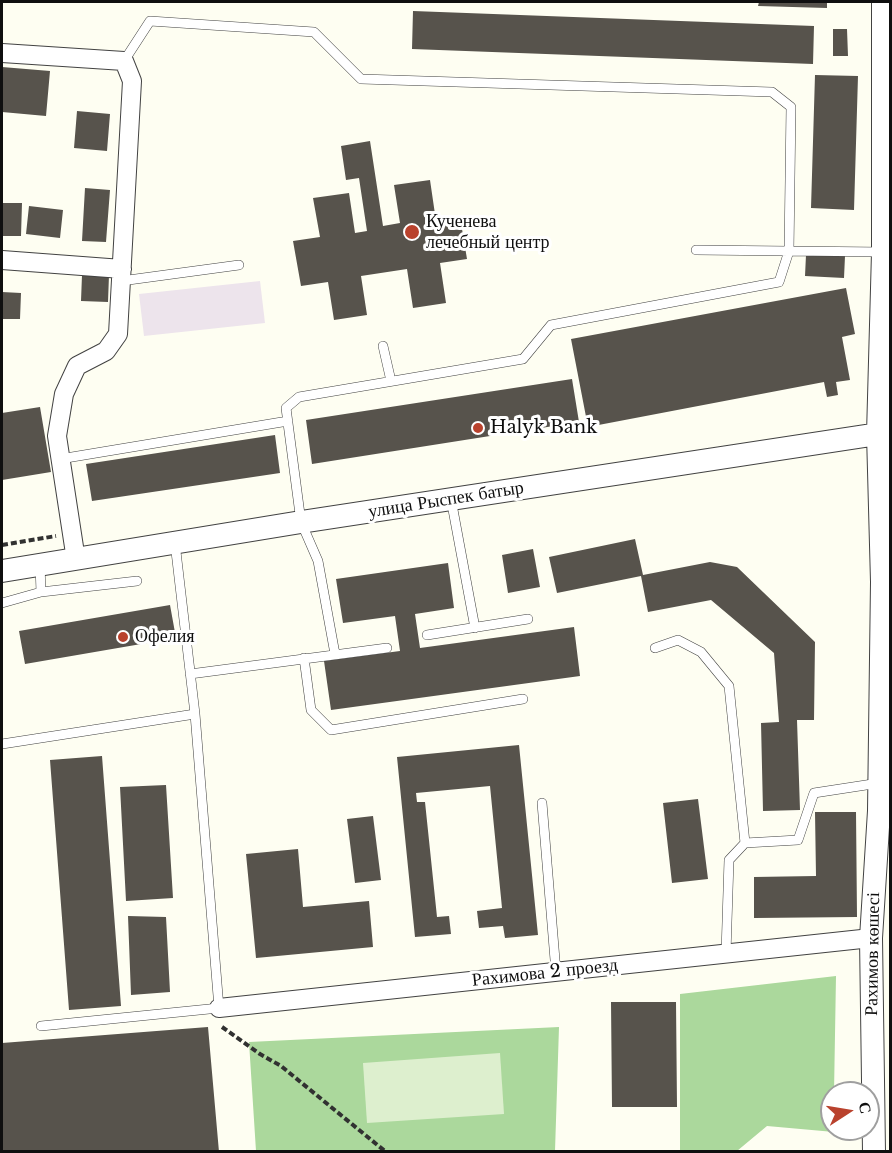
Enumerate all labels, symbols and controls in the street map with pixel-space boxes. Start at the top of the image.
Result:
place label: Кученева лечебный центр [426,211,550,254]
marker: Кученева лечебный центр [403,223,421,241]
place label: Halyk Bank [490,417,597,439]
marker: Halyk Bank [471,421,485,435]
street label: улица Рыспек батыр [367,477,525,523]
place label: Офелия [135,626,195,648]
marker: Офелия [116,630,130,644]
street label: Рахимов көшесі [861,892,885,1016]
street label: Рахимова 2 проезд [471,955,619,991]
north arrow [820,1081,880,1141]
text: С [855,1100,877,1115]

